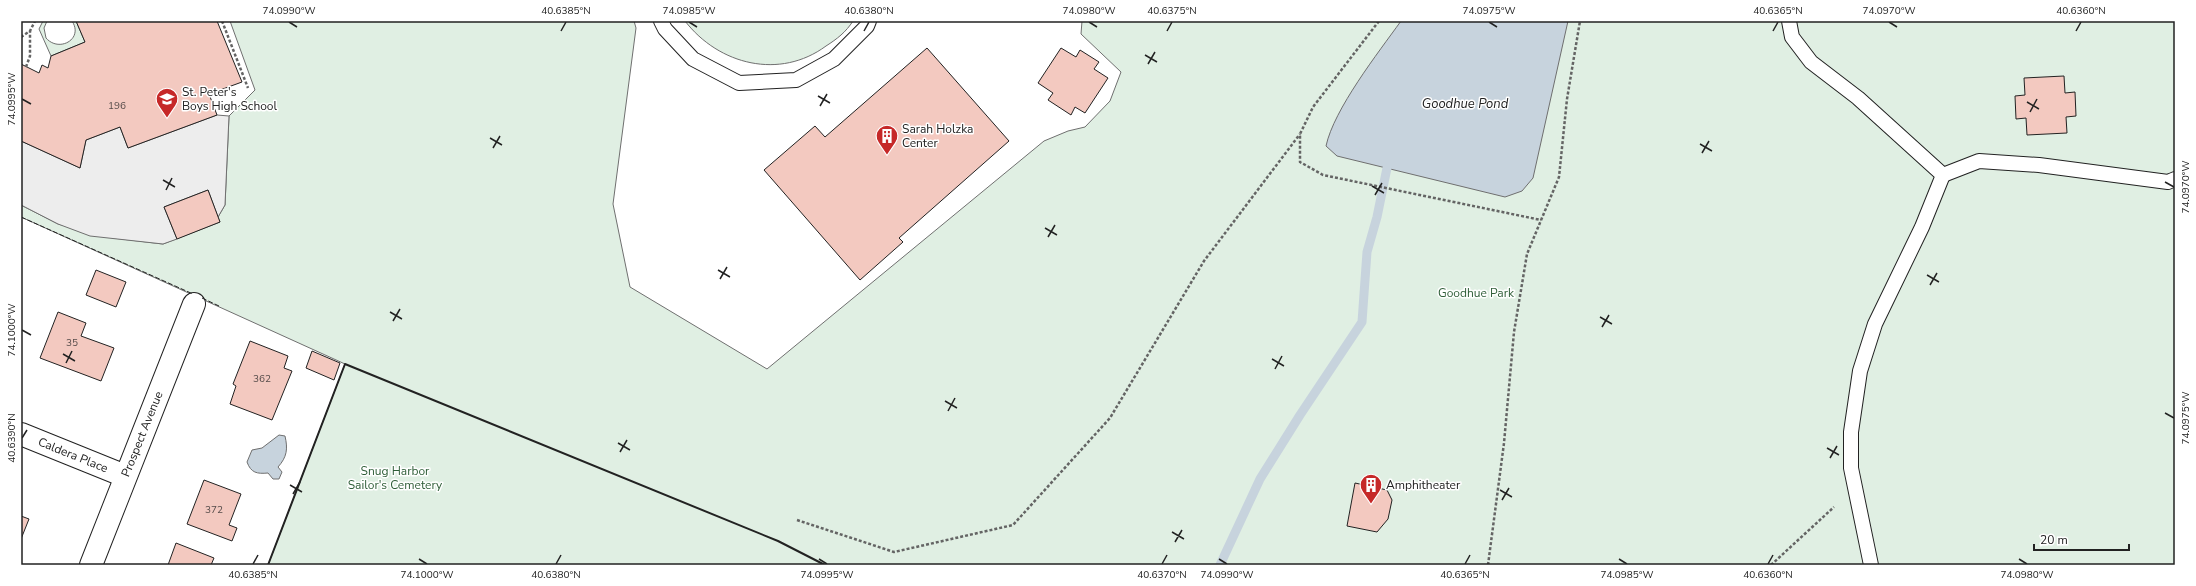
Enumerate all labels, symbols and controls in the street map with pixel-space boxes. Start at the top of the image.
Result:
text: 74.0990°W [262,4,316,18]
text: 40.6385°N [541,4,591,18]
text: 74.0985°W [662,4,716,18]
text: 40.6380°N [844,4,894,18]
text: 74.0980°W [1062,4,1116,18]
text: 40.6375°N [1147,4,1197,18]
text: 74.0975°W [1462,4,1516,18]
text: 40.6365°N [1753,4,1803,18]
text: 74.0970°W [1862,4,1916,18]
text: 40.6360°N [2056,4,2106,18]
text: 74.0995°W [5,72,19,126]
place label: St. Peter's Boys High School [182,84,278,114]
school or university icon: St. Peter's Boys High School [154,86,180,119]
water label: Goodhue Pond [1422,95,1509,113]
house number: 196 [108,99,126,113]
place label: Sarah Holzka Center [902,121,973,151]
building icon: Sarah Holzka Center [874,123,900,156]
text: 74.0970°W [2179,160,2193,214]
park label: Goodhue Park [1438,285,1515,301]
text: 74.1000°W [5,303,19,357]
house number: 35 [66,336,78,350]
house number: 362 [253,372,271,386]
street label: Prospect Avenue [117,389,167,479]
text: 74.0975°W [2179,391,2193,445]
text: 40.6390°N [5,413,19,463]
street label: Caldera Place [36,434,110,476]
park label: Snug Harbor Sailor's Cemetery [348,463,443,493]
building icon: Amphitheater [1358,472,1384,505]
place label: Amphitheater [1386,477,1461,493]
house number: 372 [205,503,223,517]
scale bar [2034,526,2129,552]
text: 20 m [2040,532,2068,548]
text: 40.6385°N [228,568,278,582]
text: 74.1000°W [400,568,454,582]
text: 40.6380°N [531,568,581,582]
text: 74.0995°W [800,568,854,582]
text: 40.6370°N [1137,568,1187,582]
text: 74.0990°W [1200,568,1254,582]
text: 40.6365°N [1440,568,1490,582]
text: 74.0985°W [1600,568,1654,582]
text: 40.6360°N [1743,568,1793,582]
text: 74.0980°W [2000,568,2054,582]

